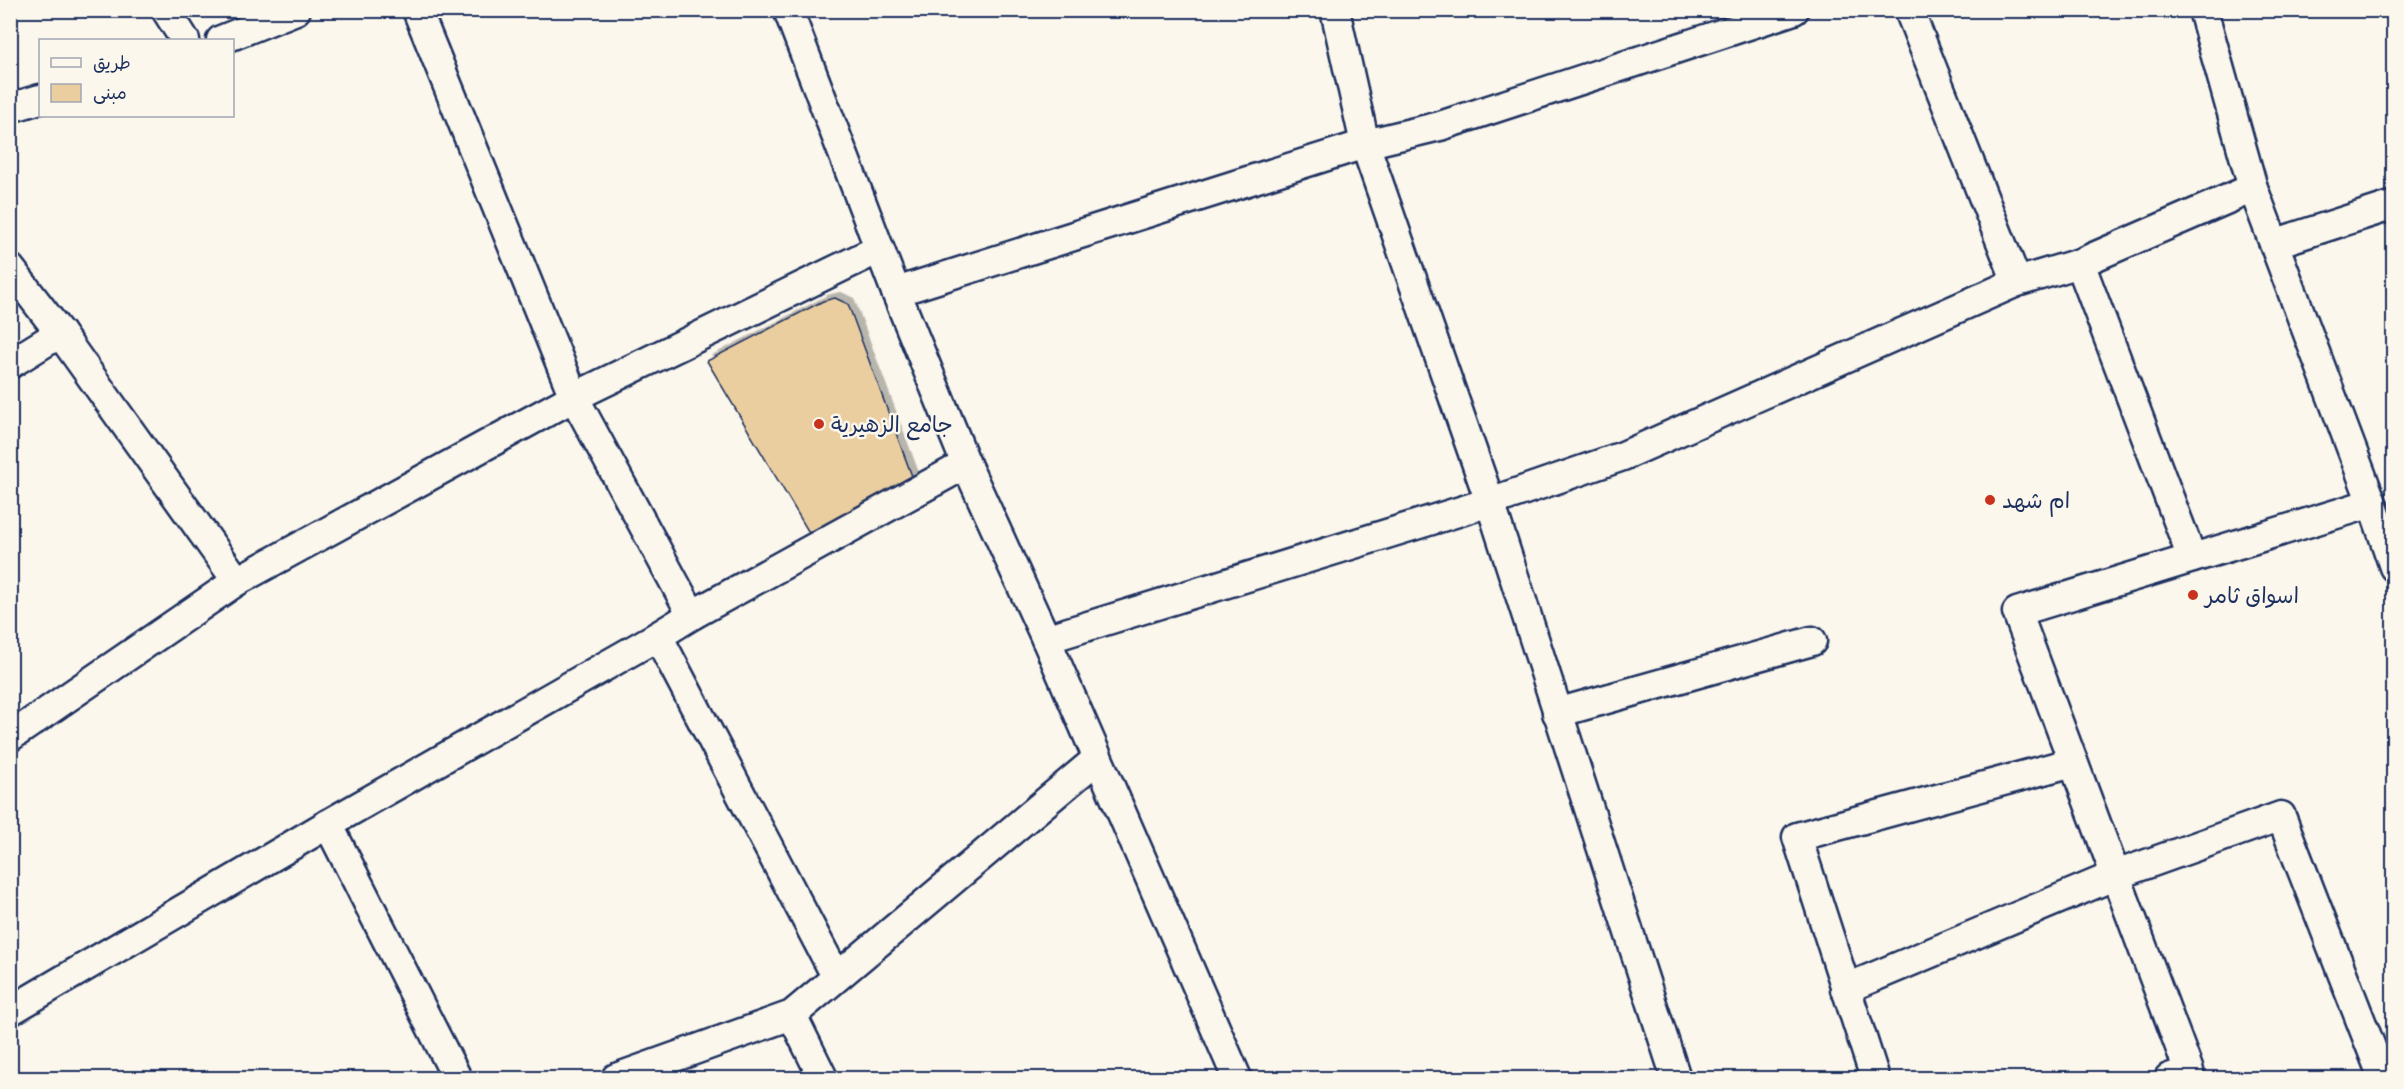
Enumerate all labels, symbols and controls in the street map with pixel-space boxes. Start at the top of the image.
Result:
legend [39,39,234,117]
text: طريق [93,52,131,76]
text: مبنى [93,82,127,106]
place label: جامع الزهيرية [831,412,953,441]
marker: جامع الزهيرية [812,417,826,431]
place label: ام شهد [2002,488,2070,517]
marker: ام شهد [1983,493,1997,507]
place label: اسواق ثامر [2203,583,2299,611]
marker: اسواق ثامر [2186,588,2200,602]

